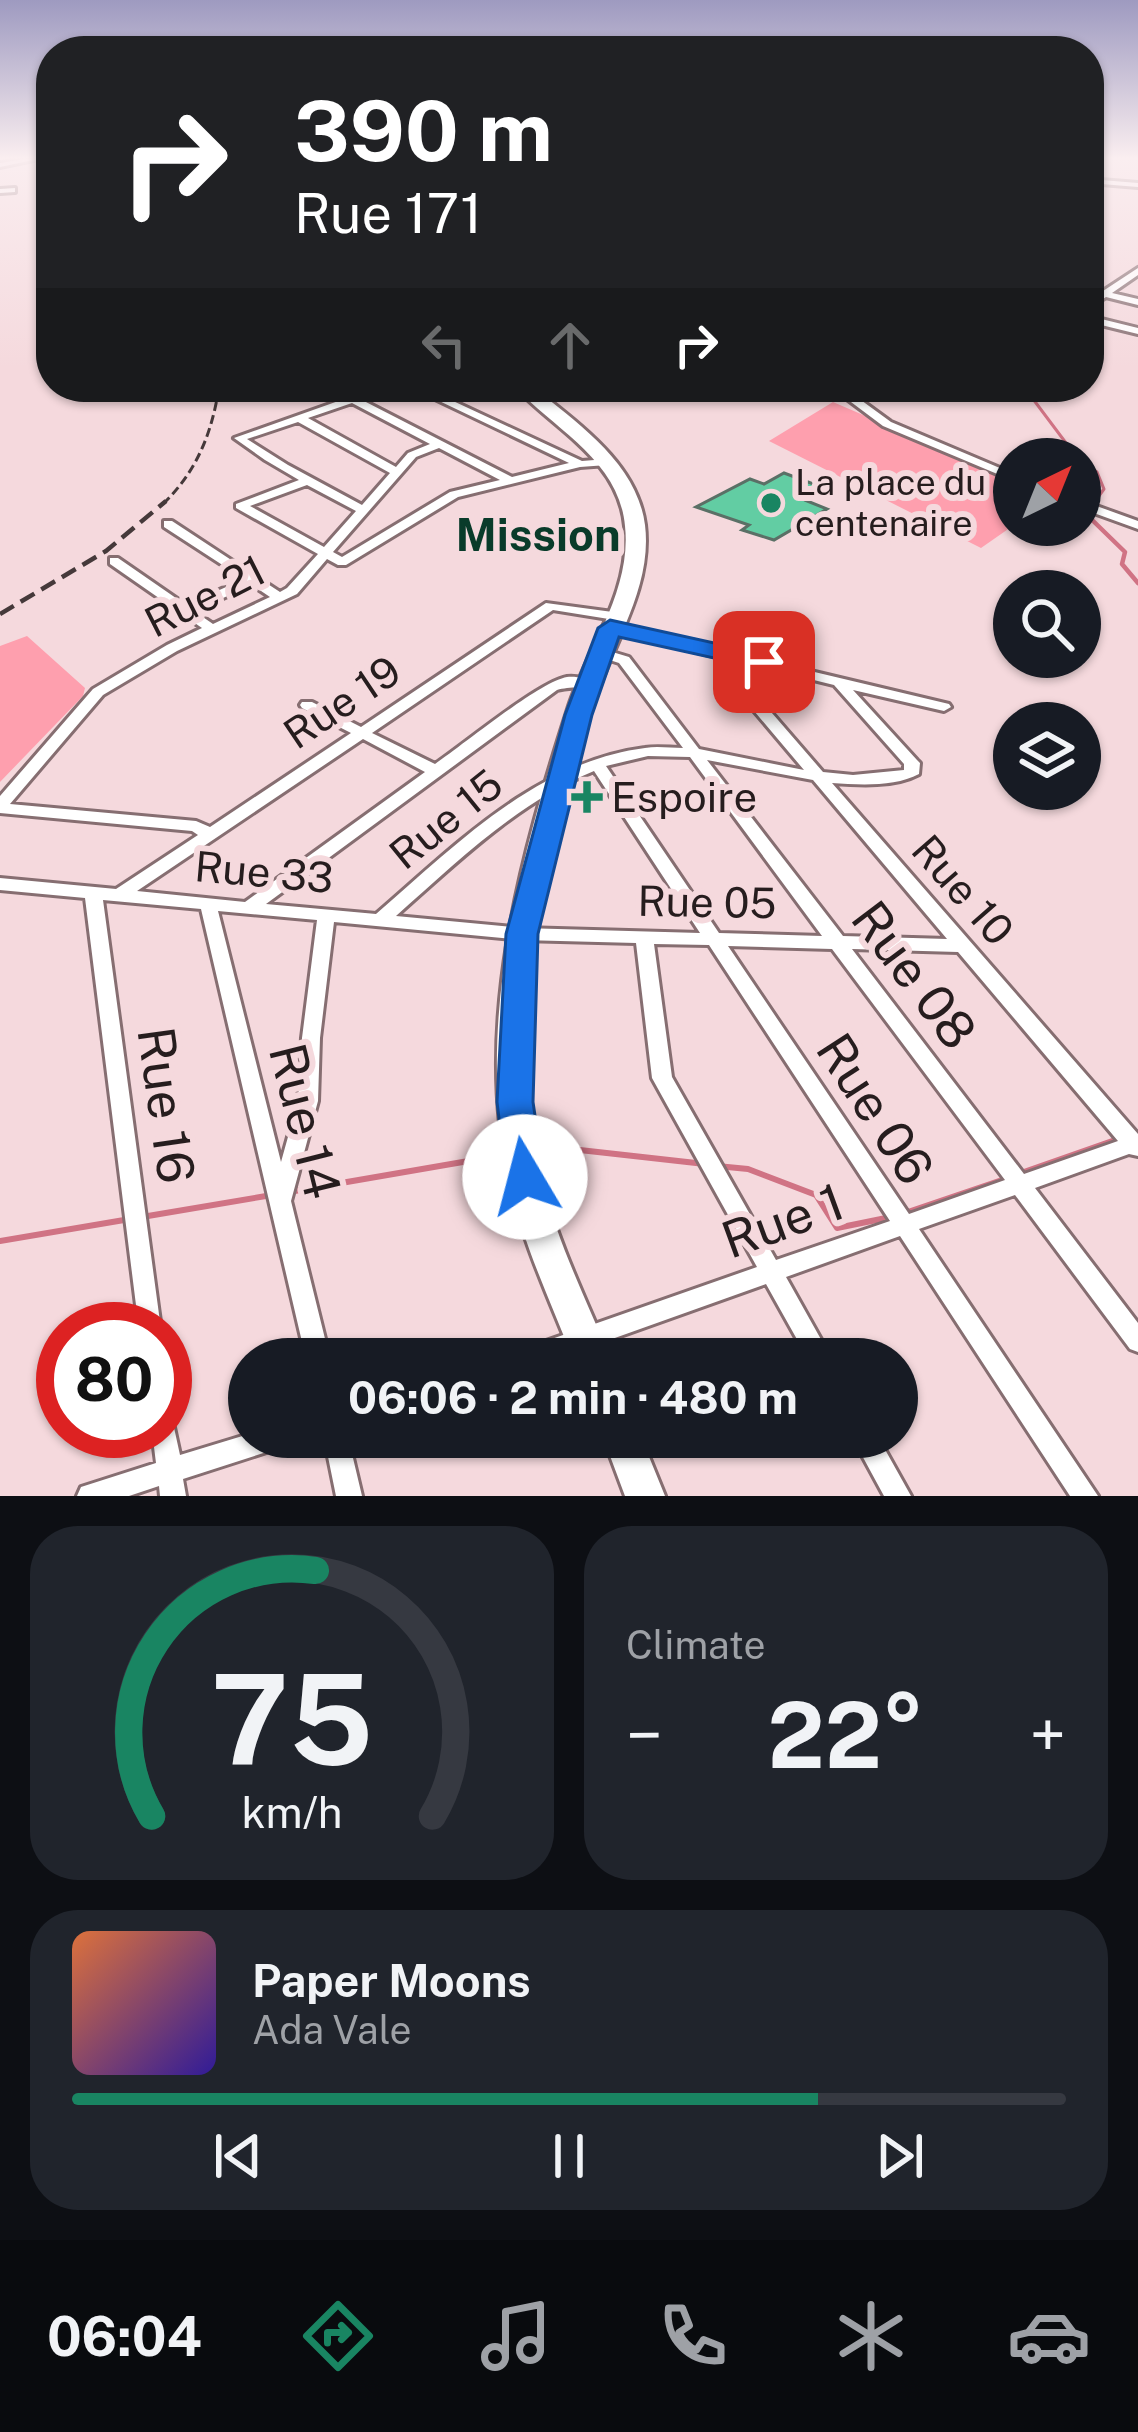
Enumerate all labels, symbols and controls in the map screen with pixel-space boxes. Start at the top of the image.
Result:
text: 390 m [294,81,553,180]
icon: right [96,84,252,240]
text: Rue 171 [294,182,482,245]
icon: left [411,312,477,378]
icon: ahead [537,312,603,378]
icon: right [663,312,729,378]
north arrow [993,438,1101,546]
map controls [993,438,1101,810]
place label: La place du centenaire [795,461,986,544]
marker: La place du centenaire [758,490,784,516]
district label: Mission [455,508,621,561]
street label: Rue 21 [136,545,273,647]
button: search [993,570,1101,678]
pin [713,611,815,713]
icon: arrive [731,629,797,695]
street label: Rue 19 [274,645,409,758]
button: layers [993,702,1101,810]
street label: Rue 15 [380,759,512,879]
place label: Espoire [611,772,757,821]
marker: Espoire [574,784,600,810]
street label: Rue 10 [903,825,1024,954]
street label: Rue 33 [193,841,335,902]
street label: Rue 05 [637,876,777,927]
street label: Rue 08 [840,890,989,1060]
street label: Rue 16 [126,1023,207,1187]
street label: Rue 06 [805,1023,946,1195]
street label: Rue 14 [258,1037,353,1204]
position arrow [462,1114,588,1240]
street label: Rue 1 [714,1171,852,1270]
speed limit sign: 80 [36,1302,192,1458]
text: 06:06 · 2 min · 480 m [348,1371,798,1424]
text: Climate [626,1622,766,1668]
text: 75 [211,1646,373,1793]
text: 22° [768,1682,924,1788]
text: − [626,1696,663,1774]
text: + [1029,1696,1066,1774]
text: km/h [242,1787,342,1838]
text: Paper Moons [252,1954,531,2007]
text: Ada Vale [252,2007,412,2053]
icon: previous [205,2123,271,2189]
icon: pause [536,2123,602,2189]
icon: next [867,2123,933,2189]
icon: directions [296,2294,380,2378]
icon: music [474,2294,558,2378]
icon: phone [651,2294,735,2378]
icon: climate [829,2294,913,2378]
icon: car [1007,2294,1091,2378]
text: 06:04 [47,2305,202,2368]

